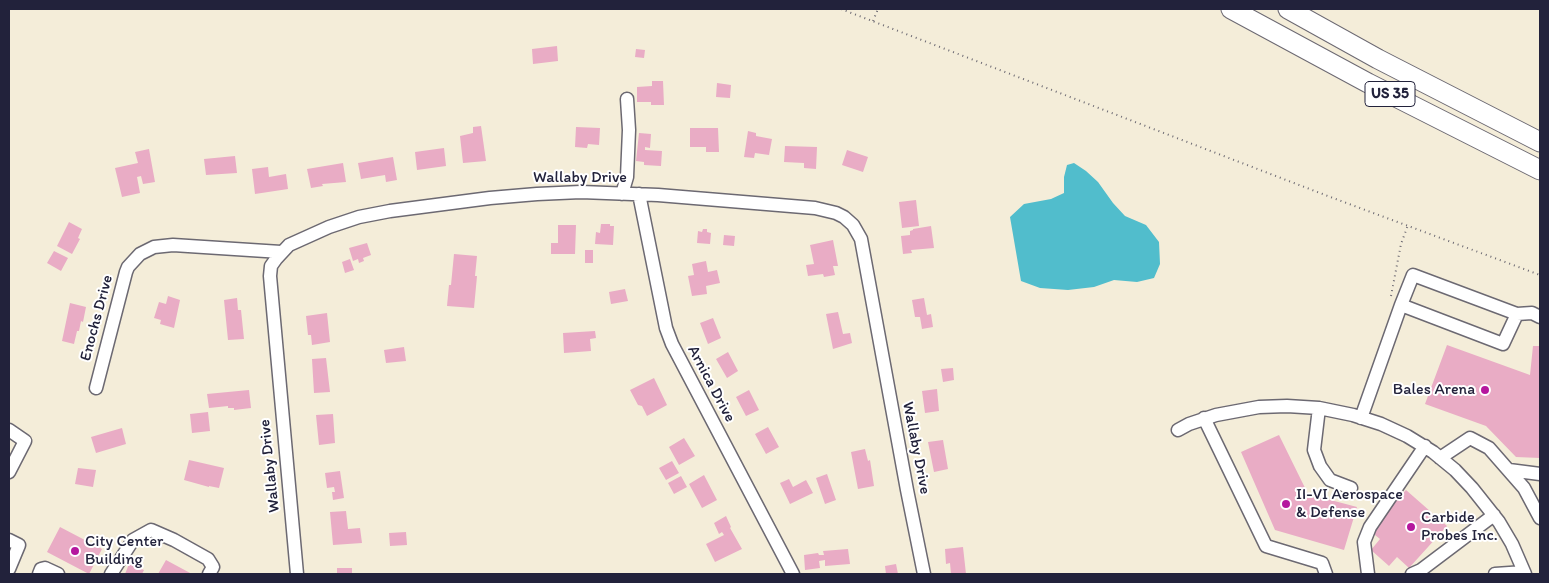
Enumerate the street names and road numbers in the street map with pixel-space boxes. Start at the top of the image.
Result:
road number: US 35 [1365,82,1415,106]
street label: Wallaby Drive [533,168,627,188]
street label: Enochs Drive [76,273,118,363]
street label: Arnica Drive [683,342,739,426]
street label: Wallaby Drive [898,400,934,496]
street label: Wallaby Drive [256,418,284,514]

